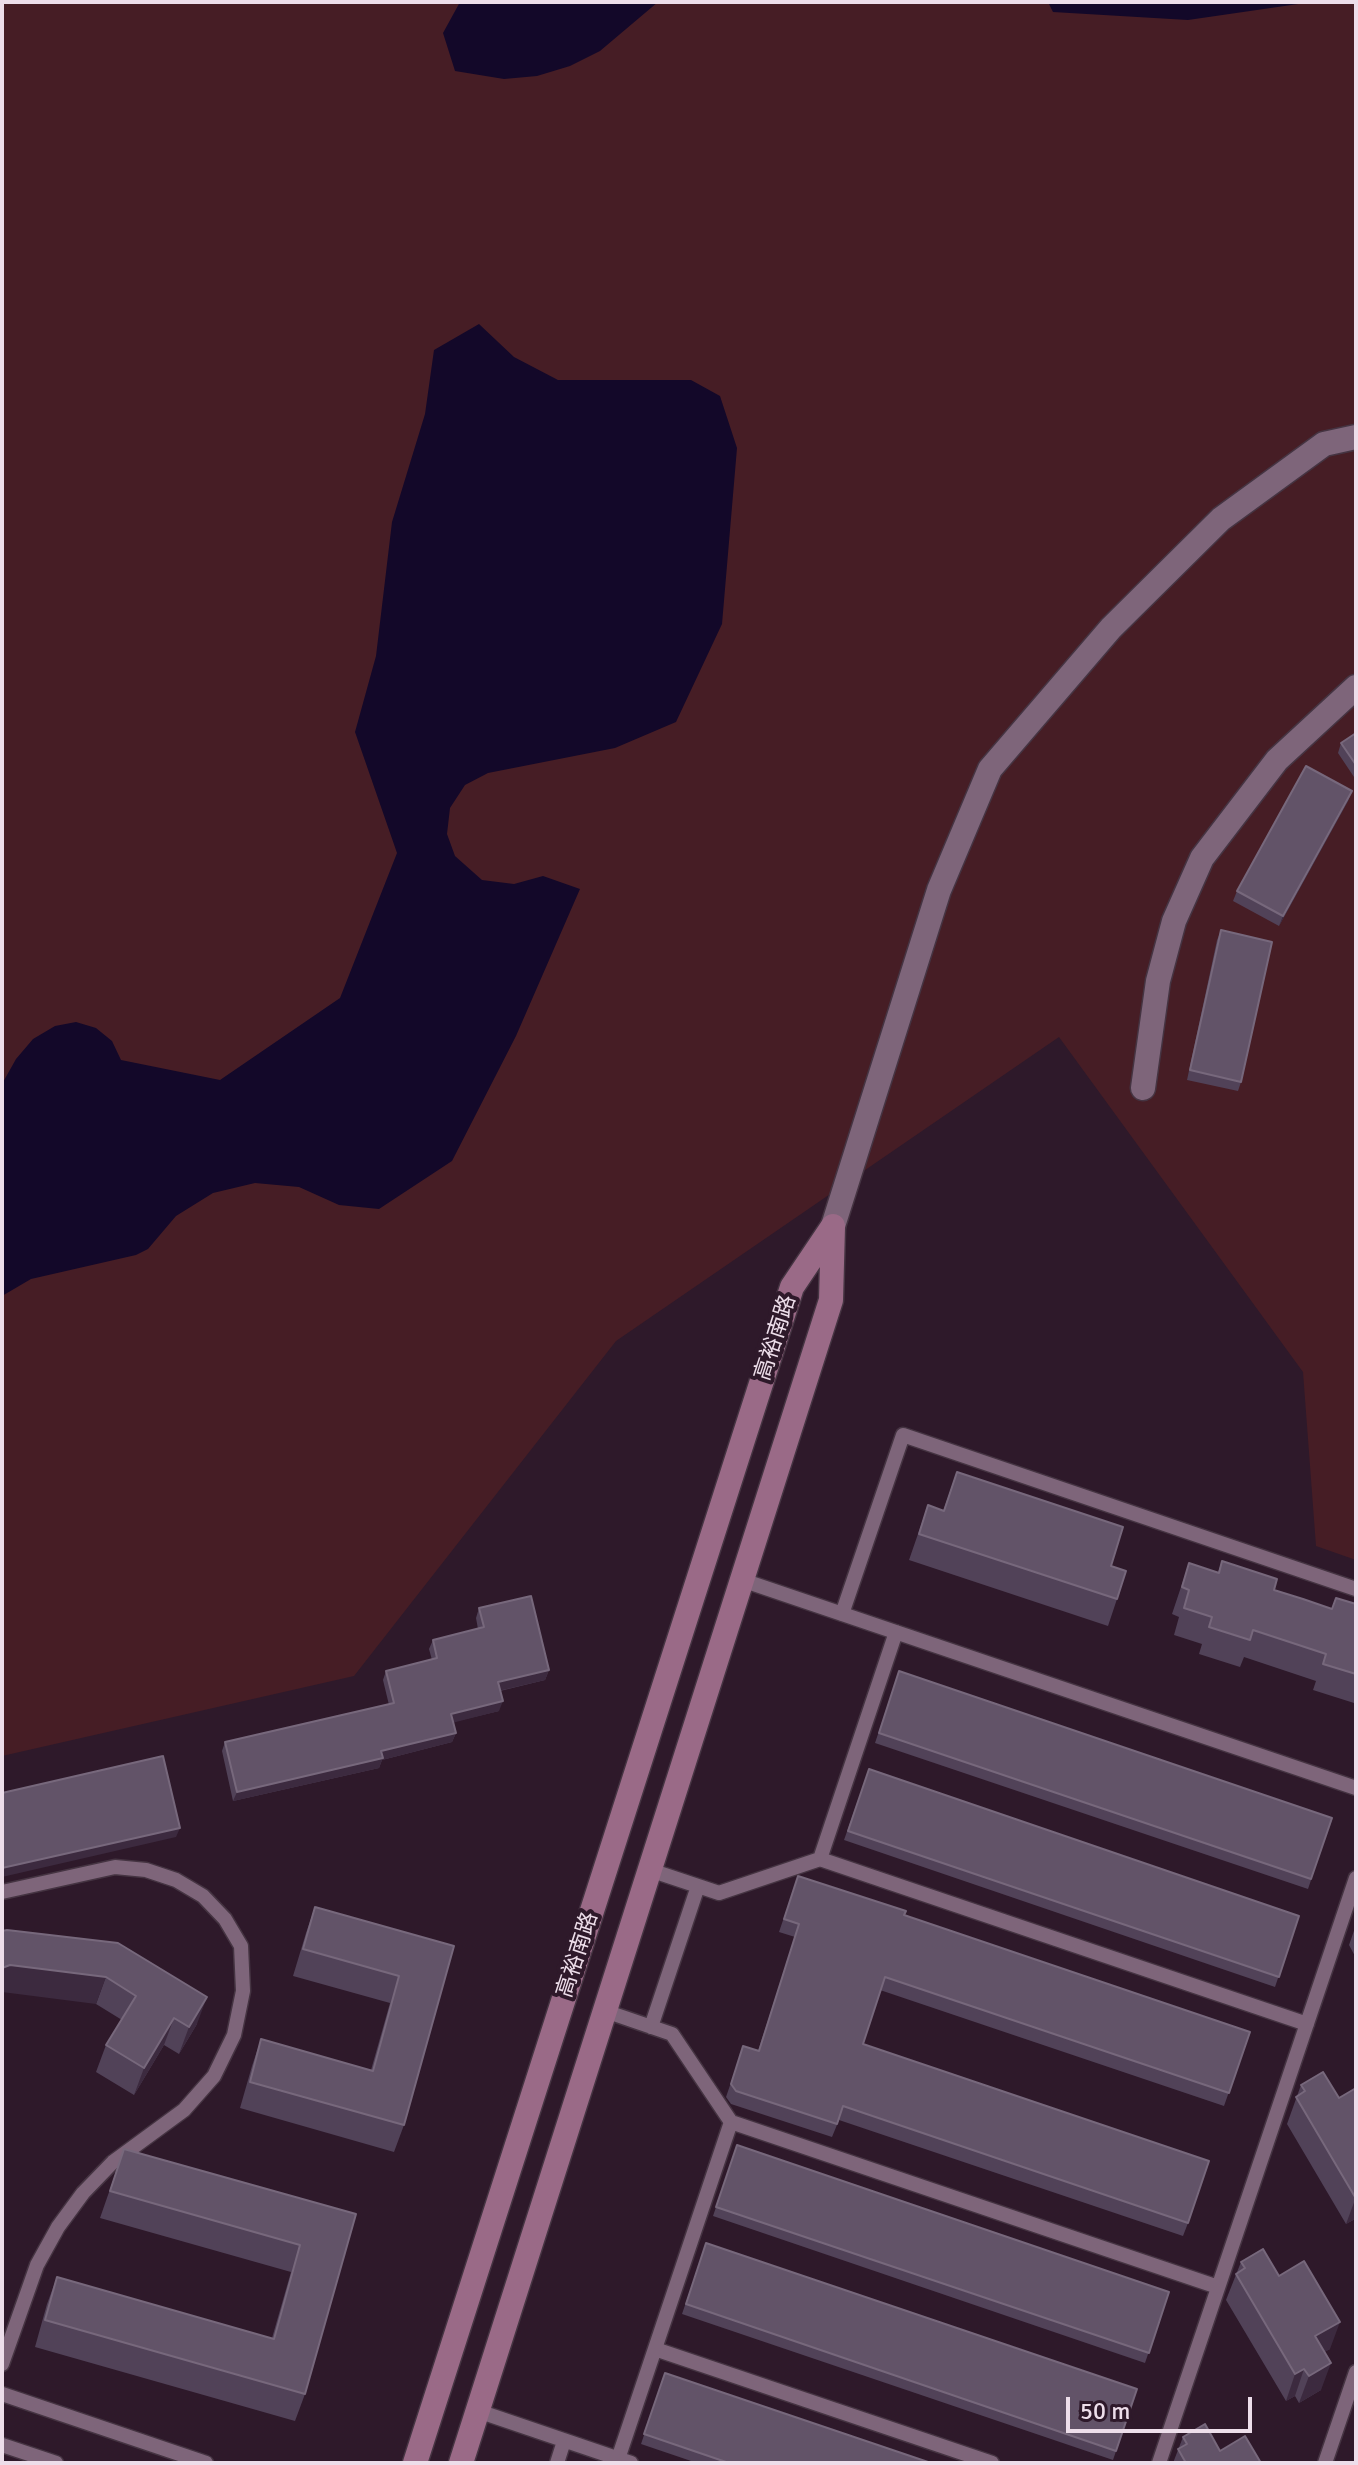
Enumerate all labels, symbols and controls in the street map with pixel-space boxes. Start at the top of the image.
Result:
street label: 高裕南路 [750,1292,802,1384]
street label: 高裕南路 [552,1909,604,2001]
scale bar [1070,2381,1256,2431]
text: 50 m [1080,2396,1130,2426]

